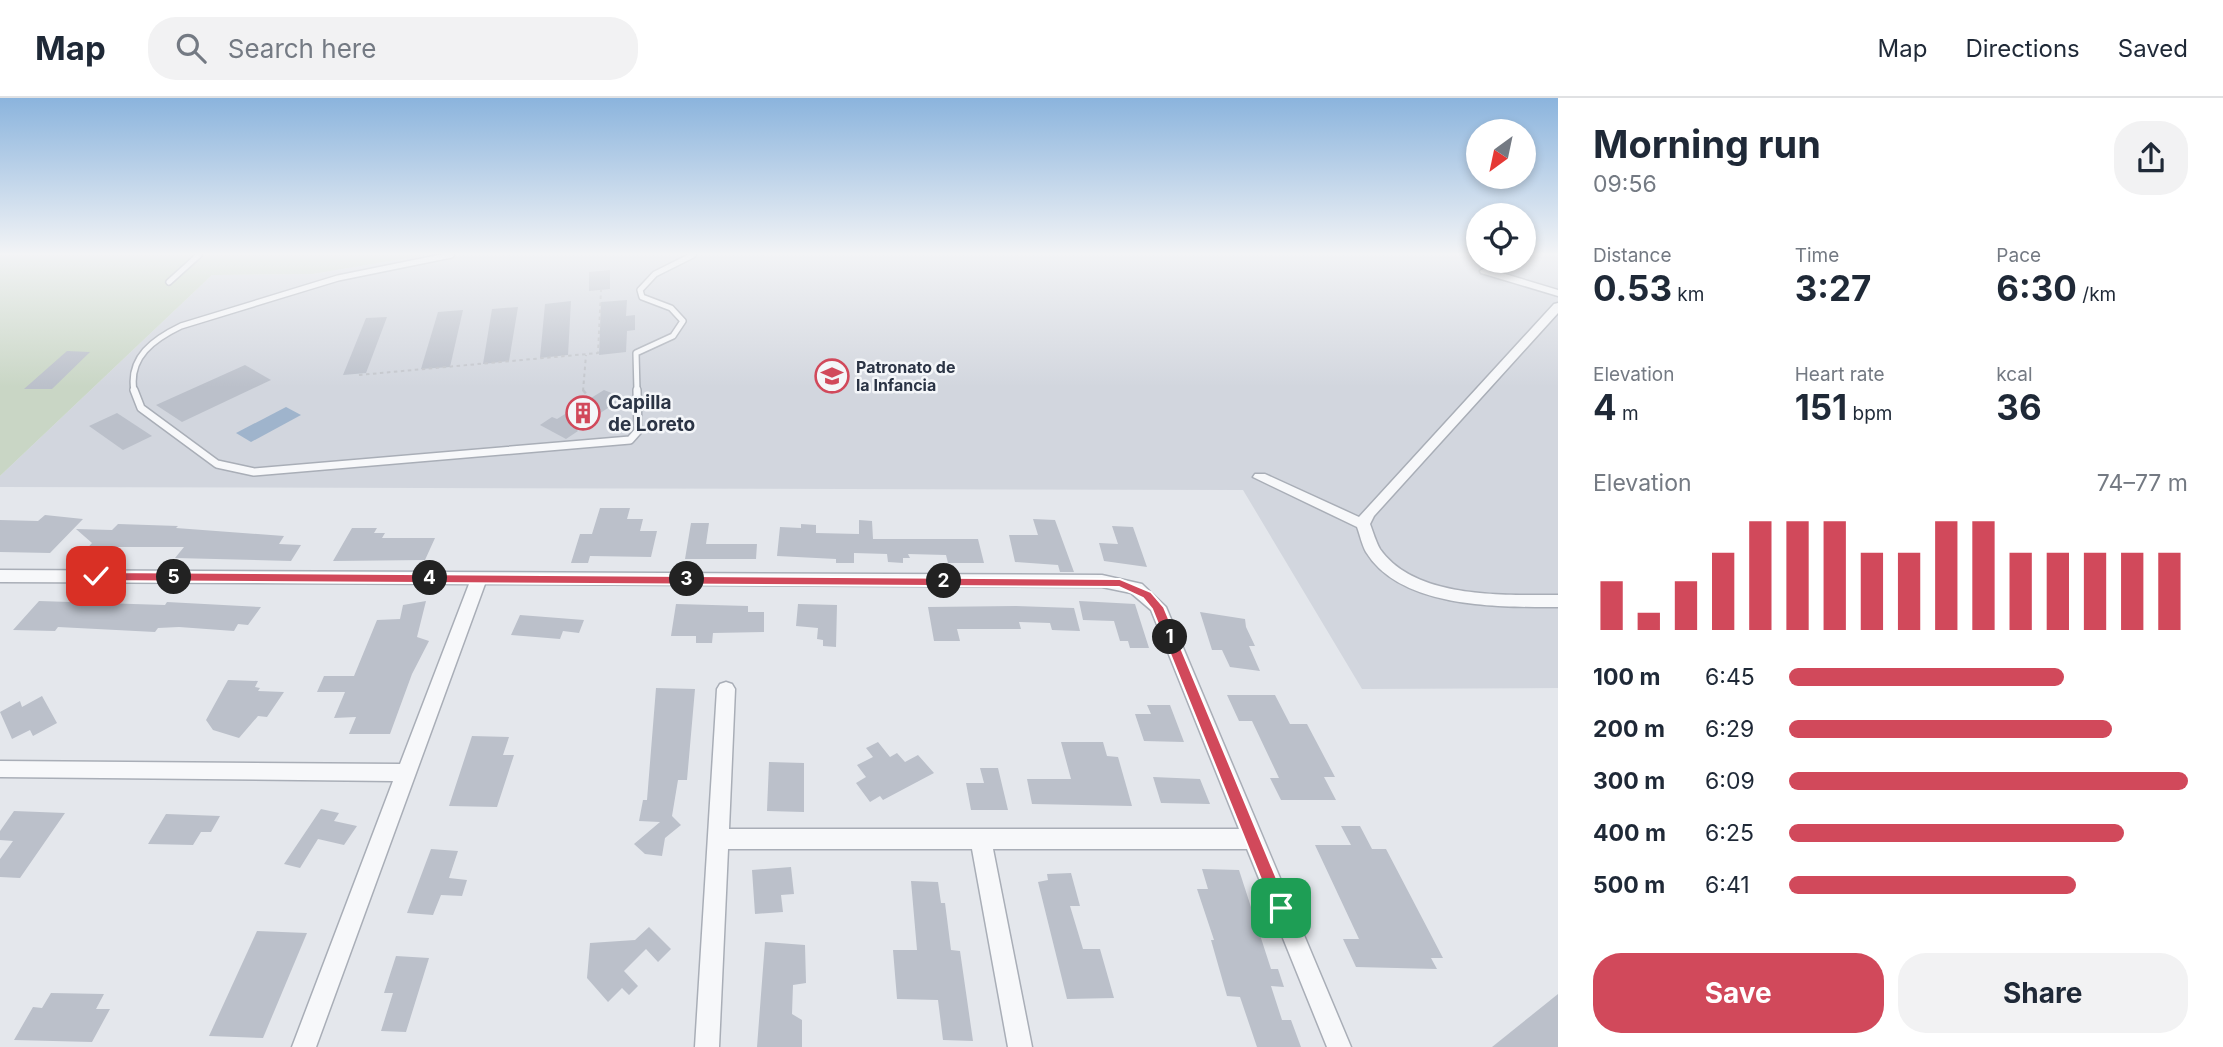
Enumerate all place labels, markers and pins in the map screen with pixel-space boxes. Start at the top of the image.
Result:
school or university icon: Patronato de la Infancia [813,357,851,395]
place label: Patronato de la Infancia [856,357,955,395]
place label: Capilla de Loreto [608,391,695,436]
building icon: Capilla de Loreto [564,394,602,432]
pin [66,546,126,606]
pin: 5 [156,560,192,594]
pin: 4 [412,560,448,596]
pin: 3 [670,561,704,596]
pin: 2 [926,564,962,598]
pin: 1 [1152,620,1188,654]
pin [1251,878,1311,938]

